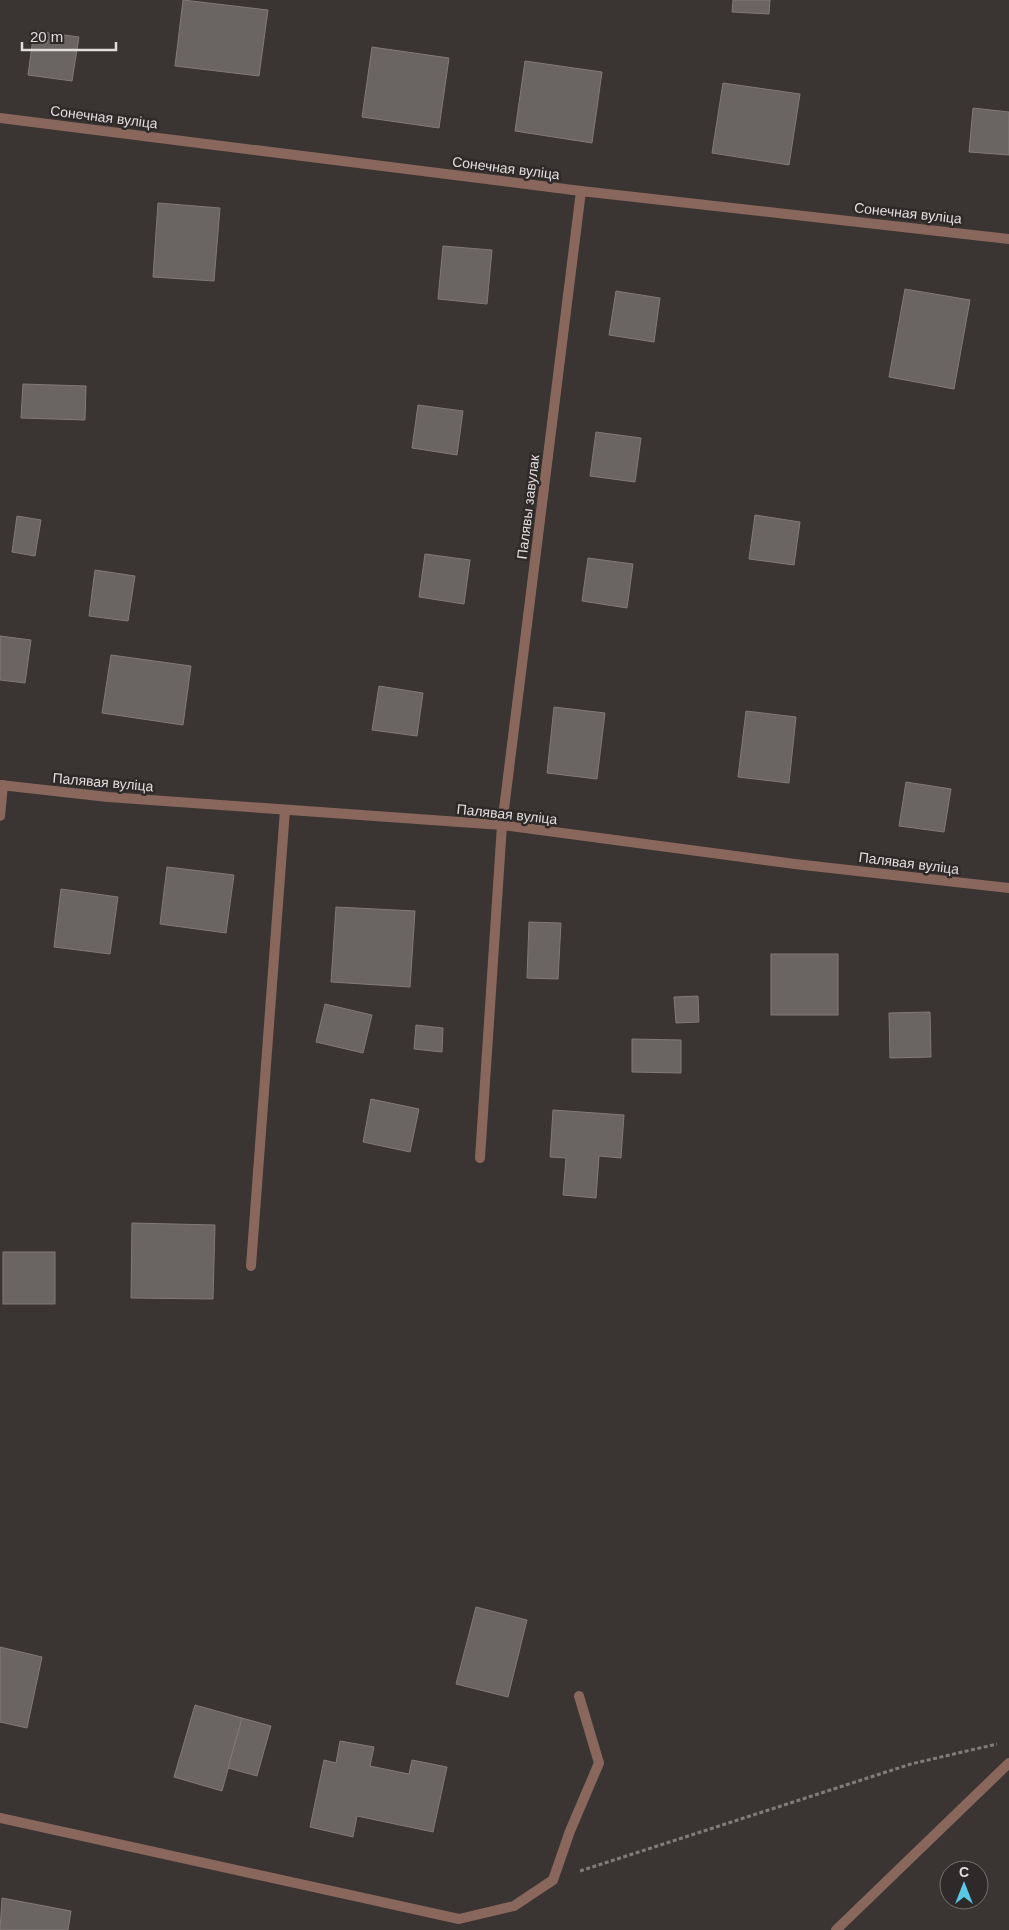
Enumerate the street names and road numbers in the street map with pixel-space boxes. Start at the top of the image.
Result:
street label: Сонечная вуліца [49,102,159,132]
street label: Сонечная вуліца [451,153,561,183]
street label: Сонечная вуліца [853,199,963,227]
street label: Палявы завулак [514,453,542,560]
street label: Палявая вуліца [52,770,154,794]
street label: Палявая вуліца [456,801,558,827]
street label: Палявая вуліца [858,849,960,877]

